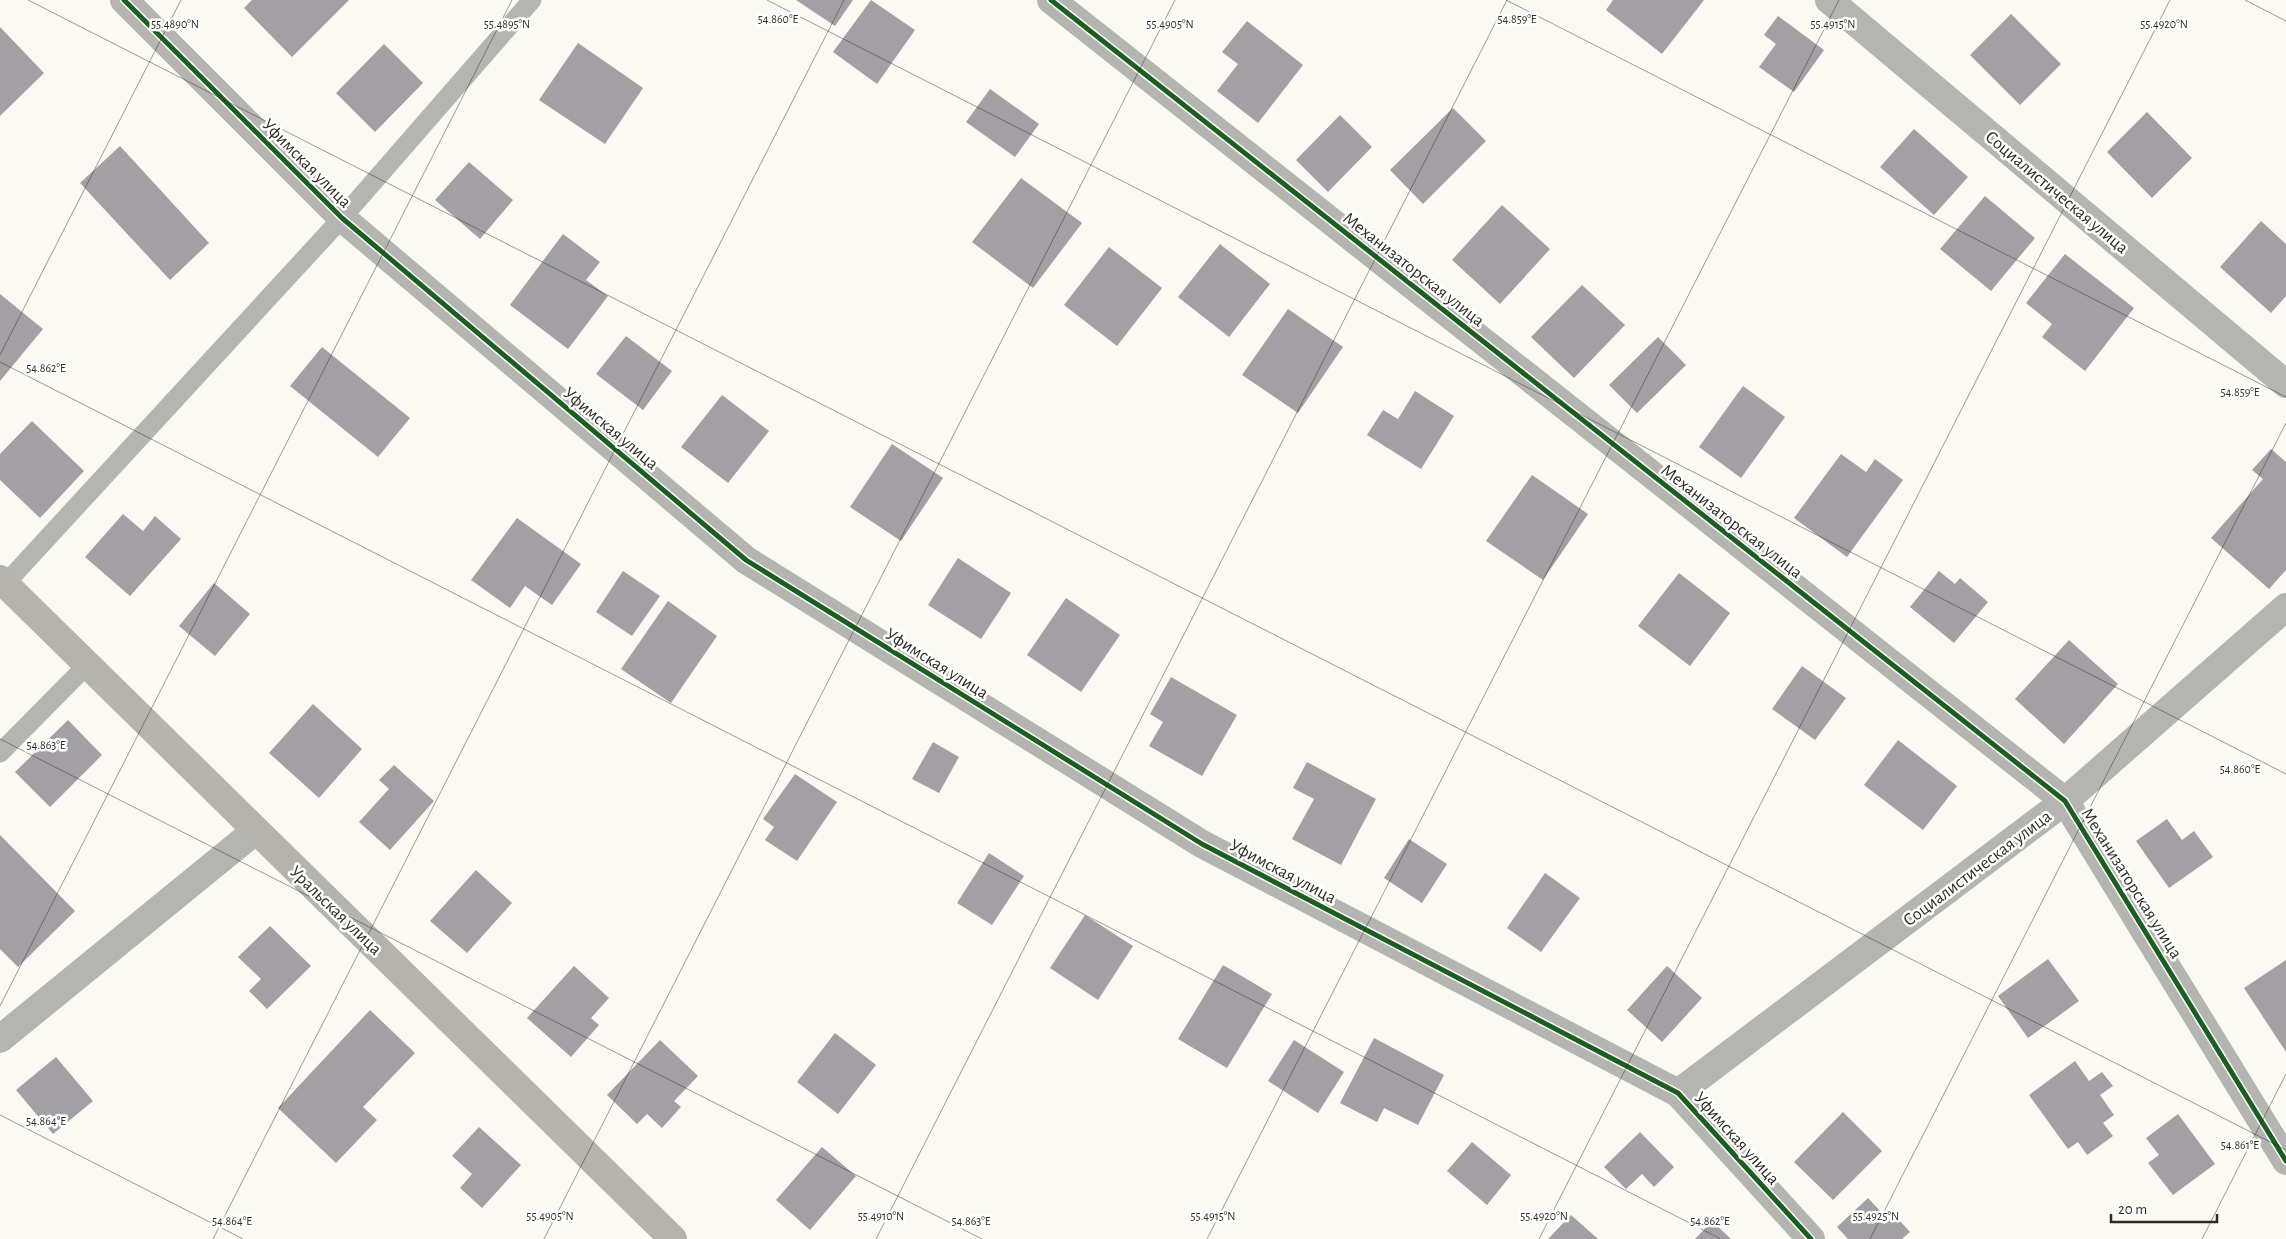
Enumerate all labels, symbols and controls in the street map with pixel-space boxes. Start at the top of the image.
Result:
text: 54.860°E [758,13,798,25]
text: 54.859°E [1497,13,1537,25]
text: 55.4890°N [151,18,199,30]
text: 55.4895°N [484,18,530,30]
text: 55.4905°N [1146,18,1194,30]
text: 55.4915°N [1810,18,1856,30]
text: 55.4920°N [2140,18,2188,30]
street label: Уфимская улица [258,116,354,212]
street label: Социалистическая улица [1981,128,2131,258]
street label: Механизаторская улица [1339,209,1487,330]
text: 54.862°E [26,362,66,374]
street label: Уфимская улица [559,384,661,474]
text: 54.859°E [2220,386,2260,398]
street label: Механизаторская улица [1657,461,1805,582]
street label: Уфимская улица [882,625,991,703]
text: 54.863°E [26,739,66,751]
text: 54.860°E [2220,763,2260,775]
street label: Механизаторская улица [2077,805,2185,962]
street label: Социалистическая улица [1900,807,2055,930]
street label: Уфимская улица [1226,836,1339,907]
street label: Уральская улица [286,863,385,959]
street label: Уфимская улица [1690,1089,1782,1188]
text: 54.864°E [26,1115,66,1127]
text: 54.861°E [2221,1139,2259,1151]
scale bar [2111,1192,2217,1224]
text: 20 m [2118,1202,2147,1217]
text: 55.4905°N [526,1210,574,1222]
text: 55.4910°N [858,1210,904,1222]
text: 55.4915°N [1190,1210,1236,1222]
text: 55.4920°N [1520,1210,1568,1222]
text: 55.4925°N [1853,1210,1899,1222]
text: 54.864°E [212,1215,252,1227]
text: 54.863°E [951,1215,991,1227]
text: 54.862°E [1690,1215,1730,1227]

